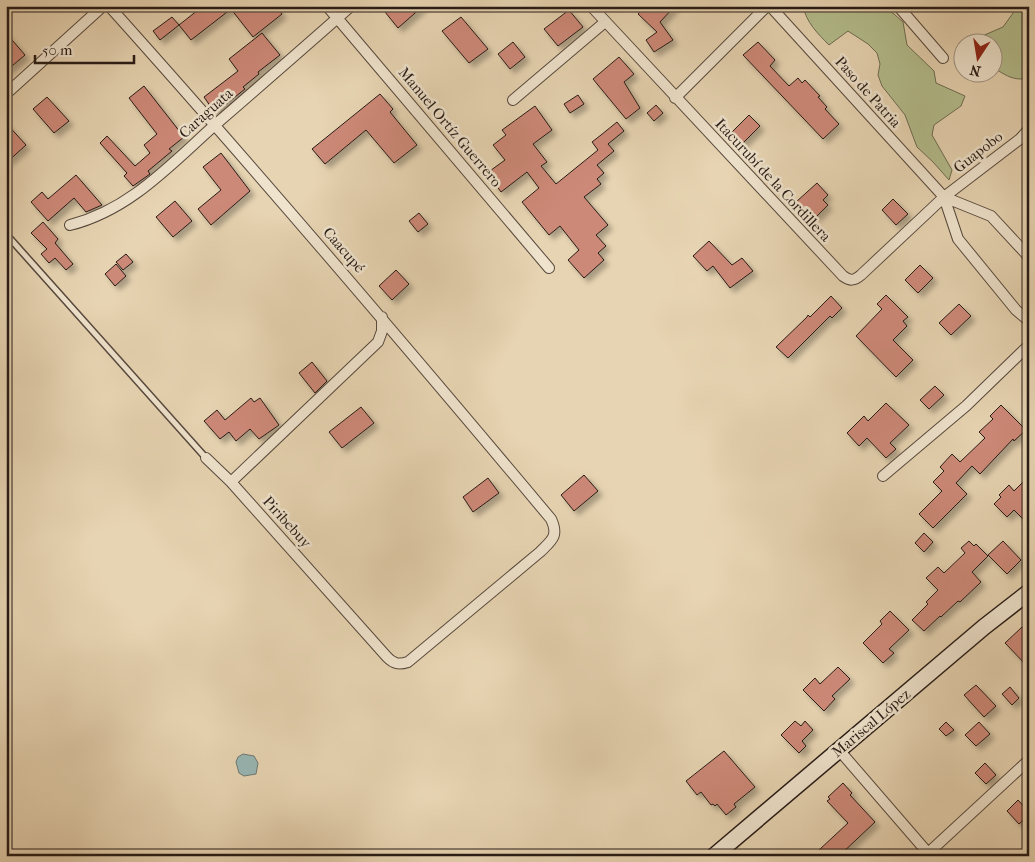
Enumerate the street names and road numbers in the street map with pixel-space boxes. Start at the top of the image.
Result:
street label: Paso de Patria [831,53,905,132]
street label: Manuel Ortíz Guerrero [395,63,506,191]
street label: Caraguata [175,83,237,142]
street label: Itacurubí de la Cordillera [711,115,835,246]
street label: Guapobo [950,127,1006,177]
street label: Caacupé [319,223,369,277]
street label: Piribebuy [259,492,316,552]
street label: Mariscal López [828,685,914,761]

